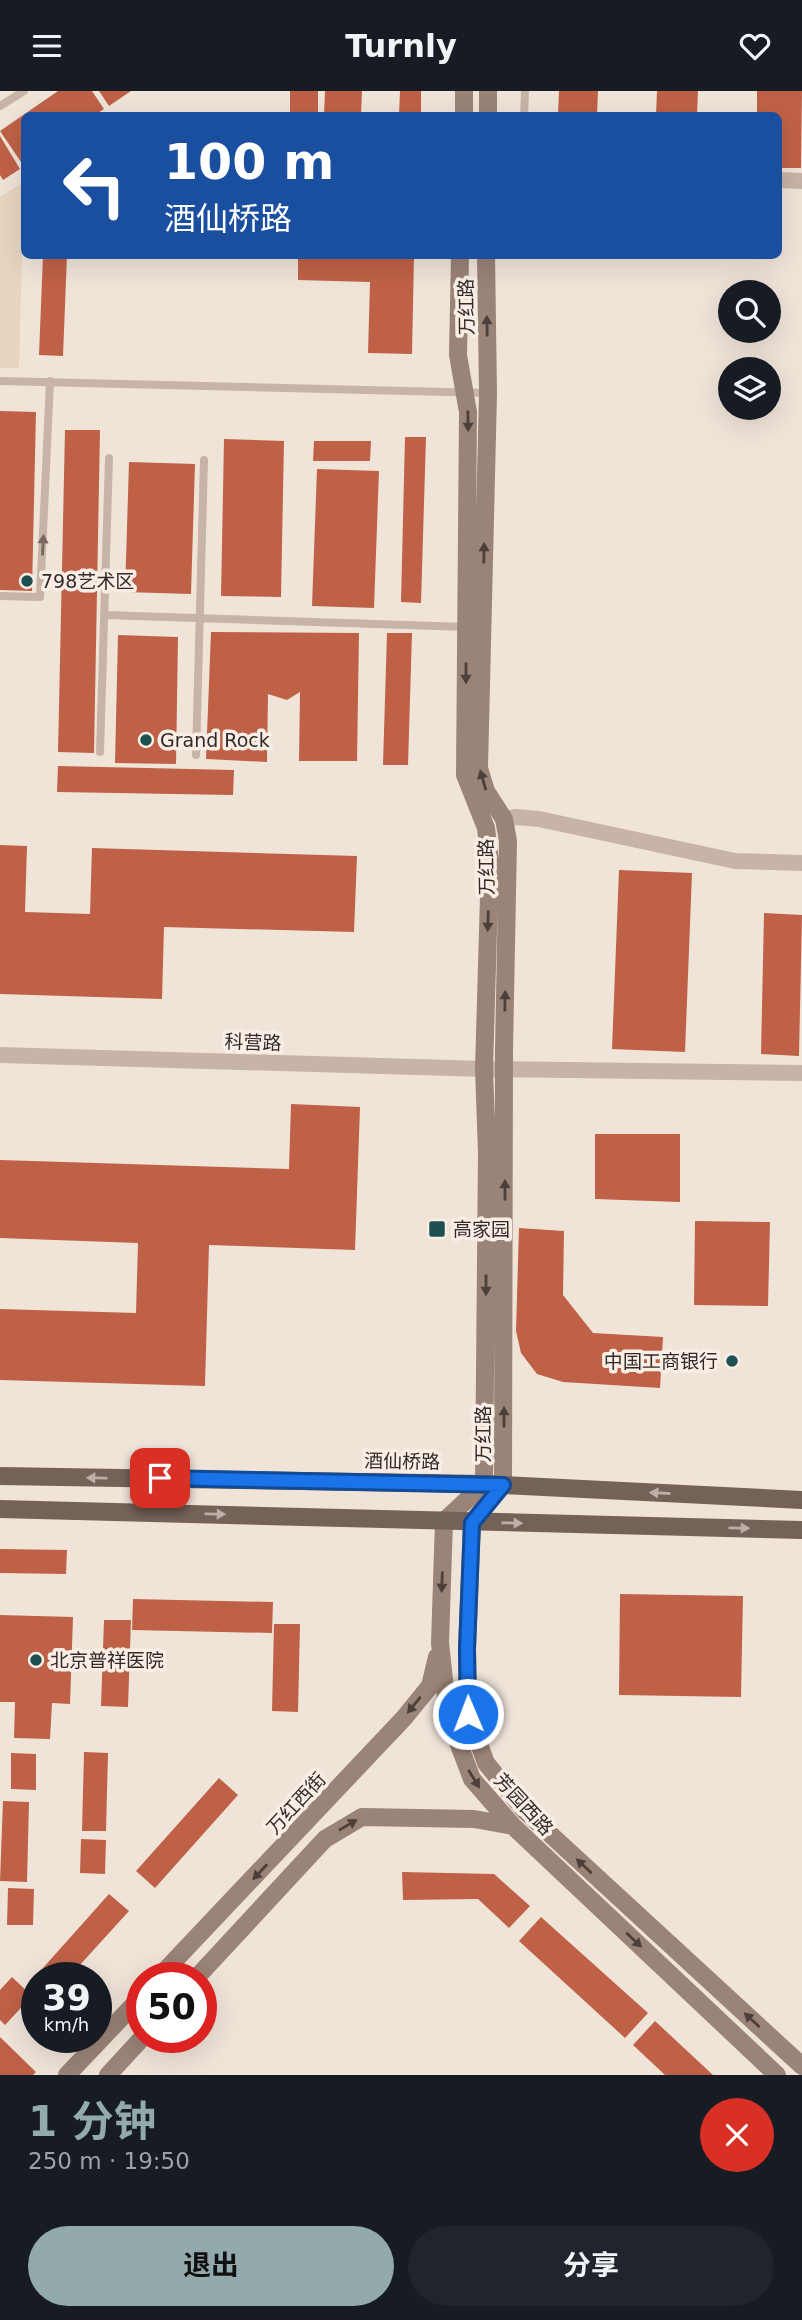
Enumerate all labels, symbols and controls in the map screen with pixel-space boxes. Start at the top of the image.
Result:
icon: menu [28,27,66,65]
text: Turnly [345,27,457,65]
icon: heart [736,27,774,65]
text: 100 m [164,134,334,191]
icon: left [49,140,140,231]
text: 酒仙桥路 [164,200,292,238]
street label: 万红路 [455,278,477,336]
map controls [718,280,781,420]
button: search [718,280,781,343]
one-way arrow [481,314,493,336]
button: layers [718,357,781,420]
one-way arrow [462,410,473,432]
one-way arrow [37,534,48,556]
one-way arrow [478,542,490,564]
place label: 798艺术区 [41,570,134,592]
marker: 798艺术区 [19,573,35,589]
one-way arrow [460,662,472,684]
place label: Grand Rock [160,729,270,751]
marker: Grand Rock [138,732,154,748]
one-way arrow [477,769,487,790]
street label: 万红路 [475,838,497,896]
one-way arrow [482,910,494,932]
one-way arrow [499,990,511,1012]
street label: 科营路 [224,1030,282,1054]
one-way arrow [499,1178,511,1200]
place label: 高家园 [453,1218,510,1240]
marker: 高家园 [427,1219,447,1239]
one-way arrow [480,1274,491,1296]
place label: 中国工商银行 [604,1350,718,1372]
marker: 中国工商银行 [724,1353,740,1369]
street label: 万红路 [472,1405,494,1463]
one-way arrow [498,1406,510,1428]
pin [130,1448,190,1508]
street label: 酒仙桥路 [364,1449,440,1473]
icon: arrive [141,1459,179,1497]
one-way arrow [86,1472,108,1483]
one-way arrow [649,1487,671,1498]
one-way arrow [204,1508,226,1519]
one-way arrow [501,1518,523,1529]
one-way arrow [729,1522,751,1534]
one-way arrow [436,1571,448,1593]
place label: 北京普祥医院 [50,1649,164,1671]
marker: 北京普祥医院 [28,1652,44,1668]
position arrow [431,1677,505,1751]
one-way arrow [407,1695,422,1713]
street label: 万红西街 [262,1768,330,1838]
one-way arrow [468,1769,481,1789]
street label: 芳园西路 [490,1769,558,1839]
one-way arrow [339,1819,358,1832]
one-way arrow [576,1858,593,1874]
one-way arrow [251,1863,268,1880]
one-way arrow [625,1932,643,1948]
speed limit sign: 50 [126,1962,217,2053]
text: 39 [42,1978,91,2018]
one-way arrow [744,2012,761,2028]
text: km/h [44,2014,89,2035]
text: 1 分钟 [28,2097,156,2146]
button: close [700,2098,774,2172]
text: 250 m · 19:50 [28,2148,190,2174]
button: 退出 [28,2226,394,2306]
button: 分享 [408,2226,774,2306]

